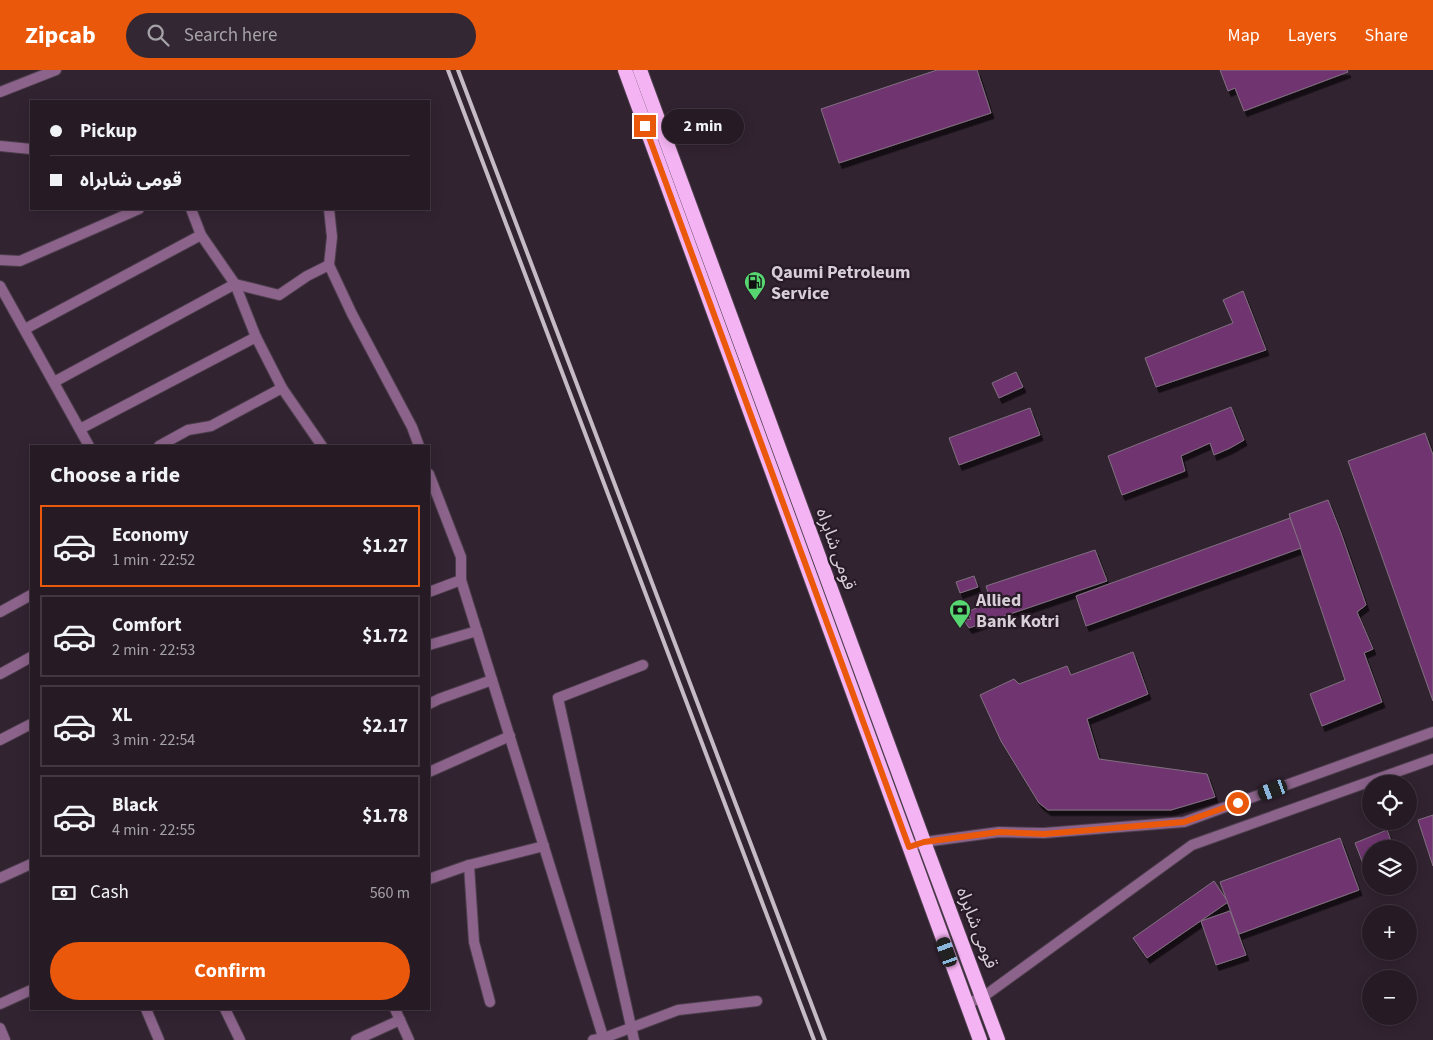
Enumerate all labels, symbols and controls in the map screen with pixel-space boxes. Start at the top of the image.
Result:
search box [126,13,476,58]
text: Zipcab [25,18,96,53]
icon: search [144,21,172,49]
text: Search here [184,22,277,49]
text: Map [1228,23,1260,48]
text: Layers [1288,23,1337,48]
text: Share [1365,23,1408,48]
callout: 2 min [662,108,745,144]
route end [634,115,656,137]
text: 2 min [684,115,722,137]
text: Pickup [80,118,137,145]
text: قومی شاہراہ [80,167,182,194]
place label: Qaumi Petroleum Service [771,260,911,306]
fuel station icon: Qaumi Petroleum Service [743,270,767,301]
text: Choose a ride [50,459,180,491]
street label: قومی شاہراہ [810,505,862,593]
text: Economy [112,522,189,549]
icon: car [52,524,97,569]
text: $1.27 [362,533,408,560]
text: 1 min · 22:52 [112,549,195,571]
place label: Allied Bank Kotri [975,588,1059,634]
bank icon: Allied Bank Kotri [948,598,972,629]
text: Comfort [112,612,182,639]
icon: car [52,614,97,659]
text: $1.72 [362,623,408,650]
text: 2 min · 22:53 [112,639,195,661]
text: XL [112,702,133,729]
icon: car [52,704,97,749]
text: $2.17 [362,713,408,740]
text: 3 min · 22:54 [112,729,195,751]
map controls [1362,775,1417,1025]
button: locate [1362,775,1417,830]
car [1256,778,1289,802]
text: Black [112,792,158,819]
route start [1227,792,1249,814]
icon: car [52,794,97,839]
text: $1.78 [362,803,408,830]
text: 4 min · 22:55 [112,819,195,841]
button: layers [1362,840,1417,895]
icon: cash [50,879,78,907]
text: Cash [90,879,129,906]
text: 560 m [370,882,410,904]
street label: قومی شاہراہ [950,884,1004,972]
button: + [1362,905,1417,960]
car [934,935,959,969]
button: Confirm [50,942,410,1000]
button: − [1362,970,1417,1025]

